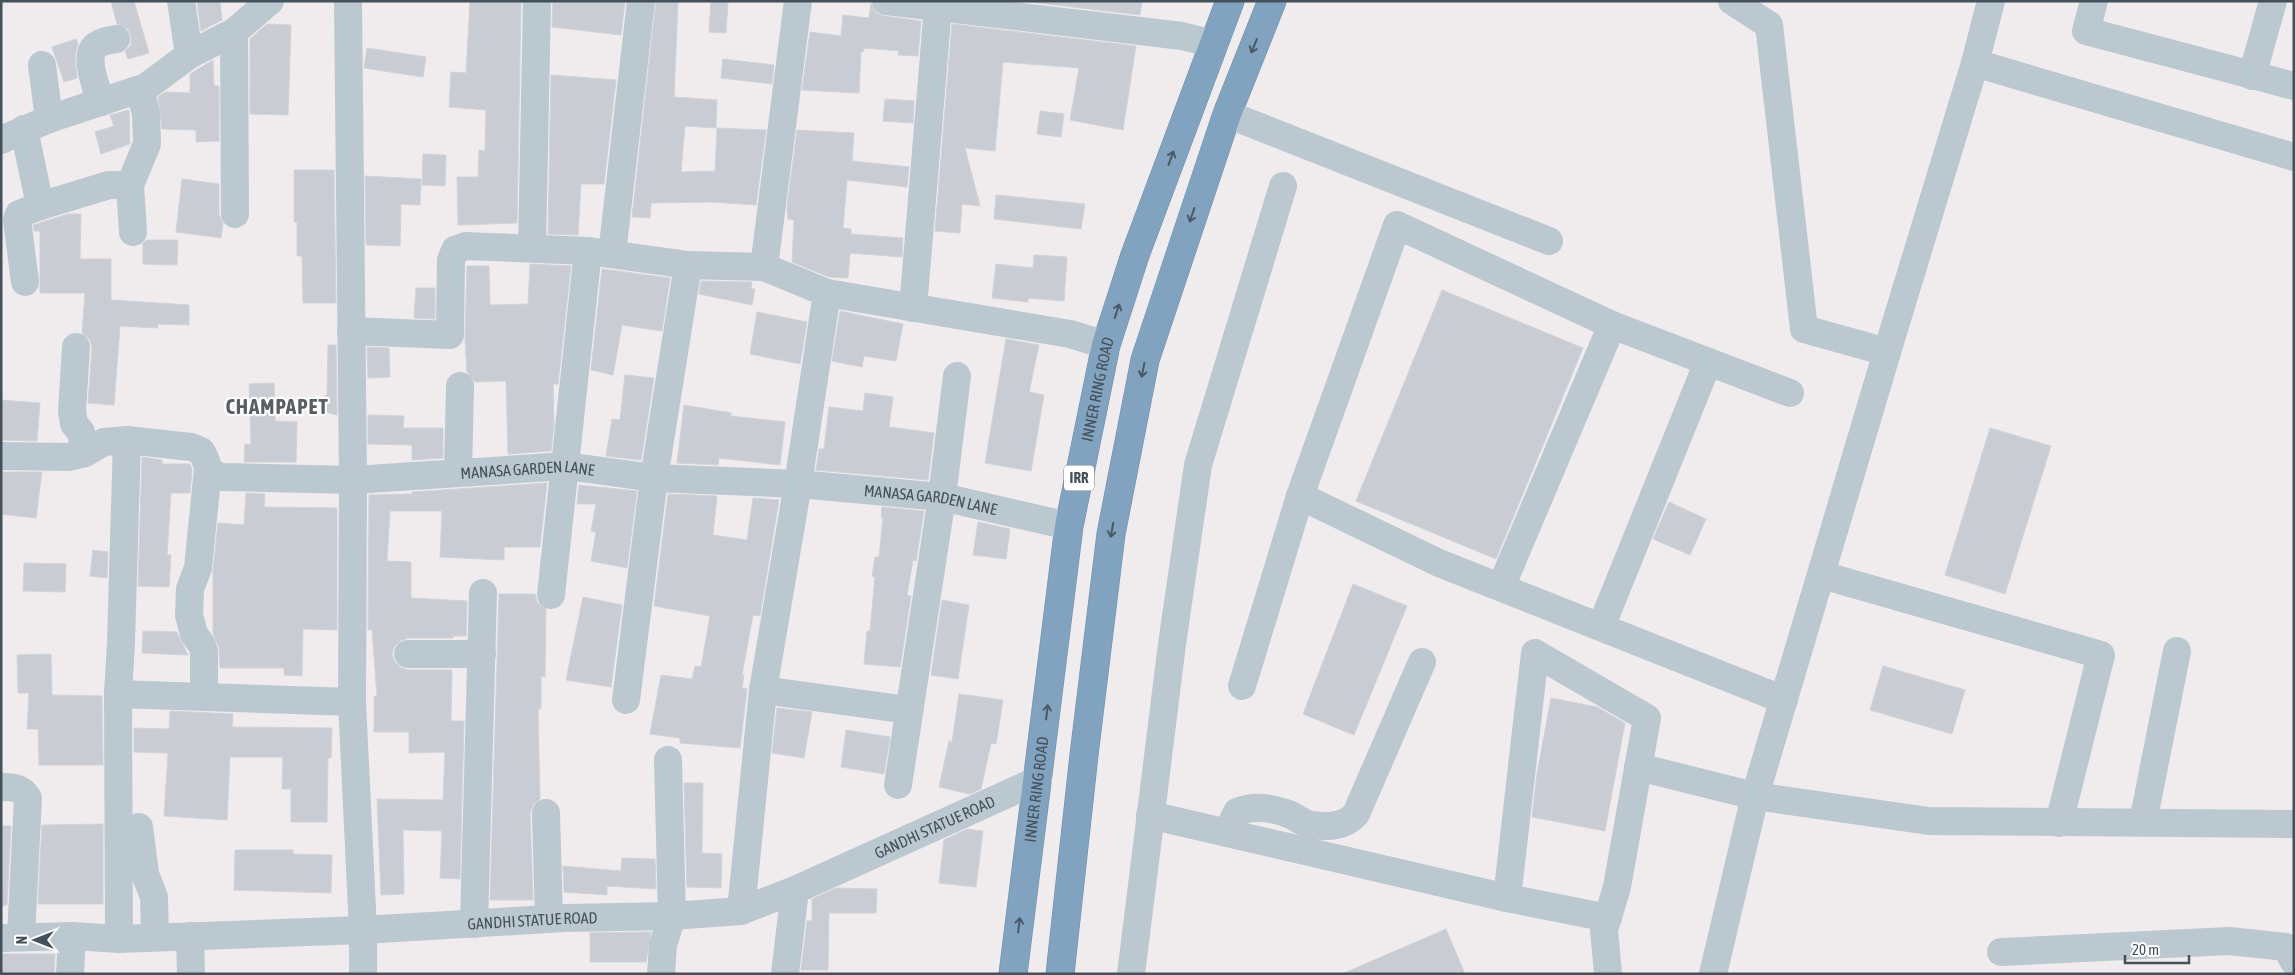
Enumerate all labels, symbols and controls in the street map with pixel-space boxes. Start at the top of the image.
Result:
one-way arrow [1249,38,1258,54]
one-way arrow [1167,151,1176,167]
one-way arrow [1187,207,1196,223]
one-way arrow [1113,304,1122,320]
street label: INNER RING ROAD [1077,335,1117,443]
one-way arrow [1137,362,1147,378]
district label: CHAMPAPET [225,394,329,418]
street label: MANASA GARDEN LANE [460,457,596,482]
road number: IRR [1064,466,1094,490]
street label: MANASA GARDEN LANE [863,481,999,518]
one-way arrow [1107,521,1117,537]
one-way arrow [1042,705,1052,721]
street label: INNER RING ROAD [1021,736,1052,843]
street label: GANDHI STATUE ROAD [872,792,998,862]
street label: GANDHI STATUE ROAD [467,908,598,933]
north arrow [10,915,60,965]
one-way arrow [1014,918,1024,934]
scale bar [2125,932,2189,964]
text: N [14,936,30,944]
text: 20 m [2132,941,2159,958]

